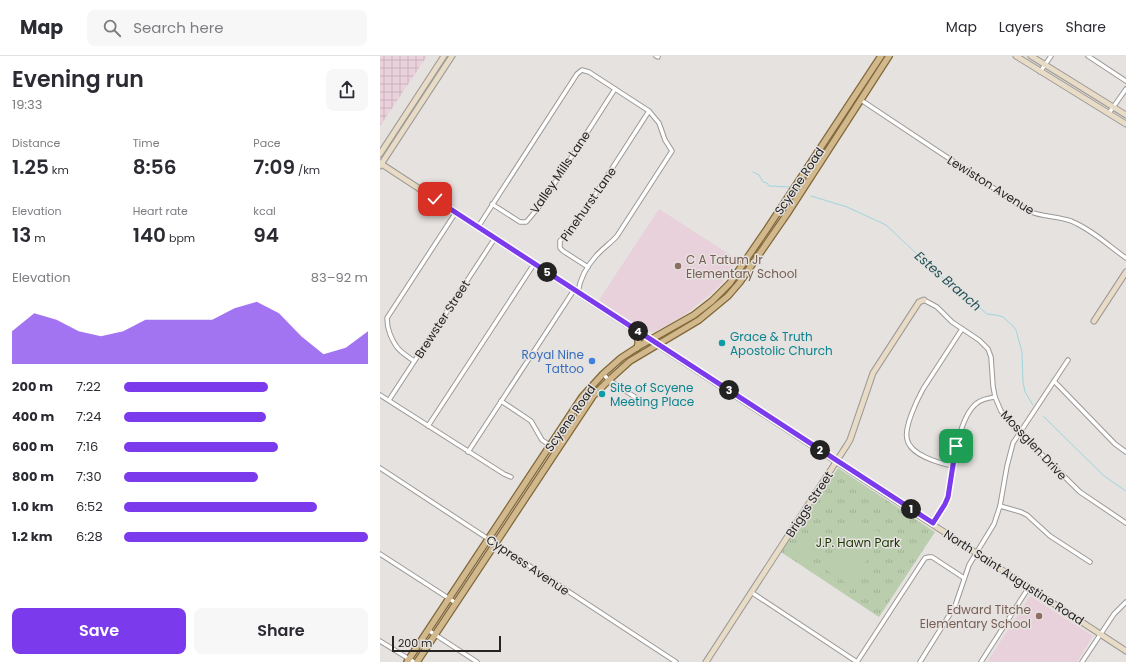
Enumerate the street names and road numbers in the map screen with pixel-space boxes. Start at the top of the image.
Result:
street label: Valley Mills Lane [526,127,594,217]
street label: Scyene Road [770,144,828,218]
street label: Lewiston Avenue [944,151,1038,219]
street label: Pinehurst Lane [556,163,620,245]
street label: Brewster Street [410,277,474,361]
street label: Scyene Road [541,381,599,455]
street label: Mossglen Drive [997,406,1071,484]
street label: Briggs Street [781,468,837,540]
street label: North Saint Augustine Road [941,525,1087,629]
street label: Cypress Avenue [483,531,573,599]

